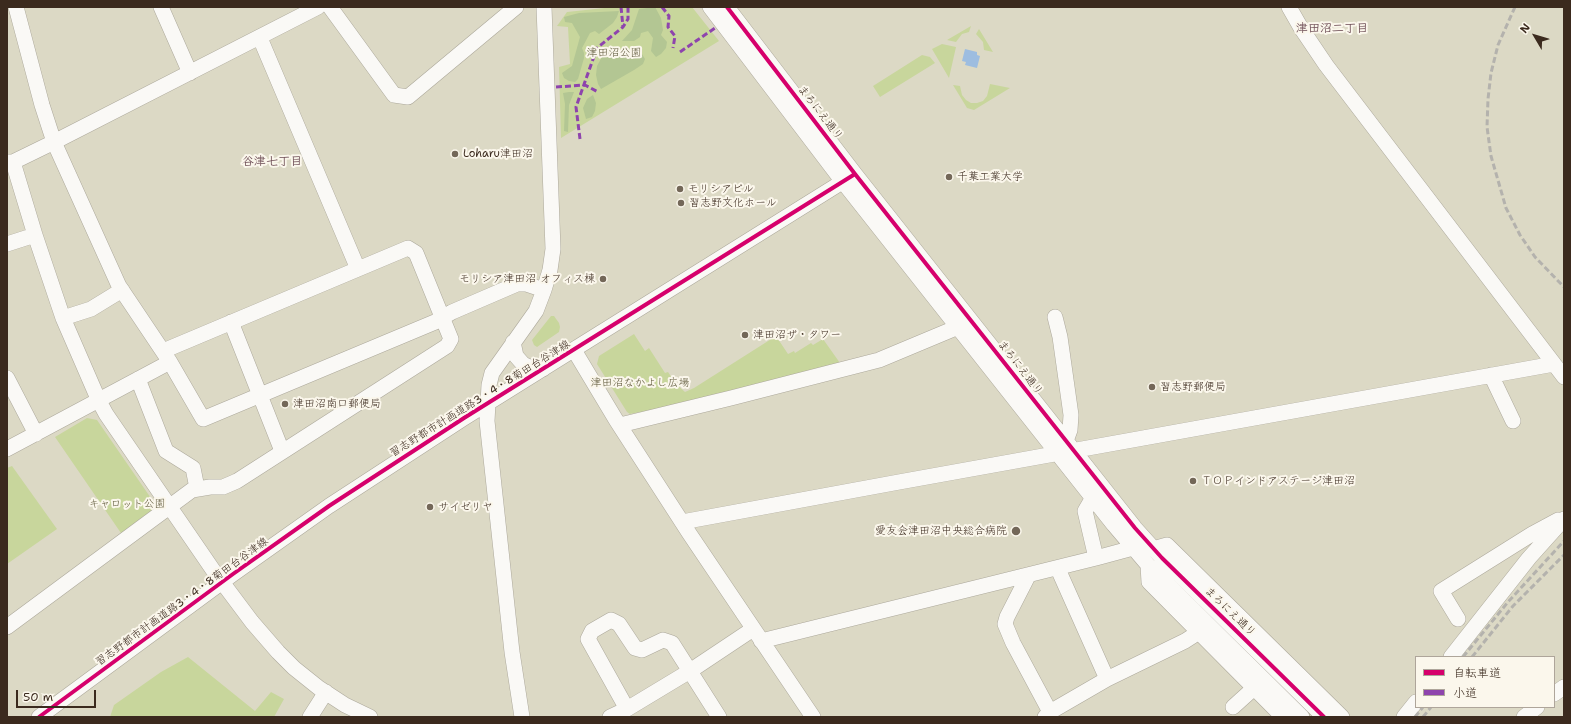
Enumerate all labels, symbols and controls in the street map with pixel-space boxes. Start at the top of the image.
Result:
north arrow [1515,16,1555,56]
text: N [1517,20,1534,36]
district label: 津田沼二丁目 [1296,22,1368,36]
park label: 津田沼公園 [587,46,641,60]
street label: まろにえ通り [794,83,846,143]
place label: Loharu津田沼 [463,147,533,161]
marker: Loharu津田沼 [450,149,460,159]
district label: 谷津七丁目 [242,155,302,169]
place label: 千葉工業大学 [957,170,1023,184]
marker: 千葉工業大学 [944,172,954,182]
place label: モリシアビル [688,182,754,196]
marker: モリシアビル [675,184,685,194]
place label: 習志野文化ホール [689,196,777,210]
marker: 習志野文化ホール [676,198,686,208]
place label: モリシア津田沼 オフィス棟 [459,272,595,286]
marker: モリシア津田沼 オフィス棟 [598,274,608,284]
place label: 津田沼ザ・タワー [753,328,841,342]
marker: 津田沼ザ・タワー [740,330,750,340]
street label: 習志野都市計画道路3・4・8菊田台谷津線 [387,338,573,460]
street label: まろにえ通り [994,338,1046,398]
park label: 津田沼なかよし広場 [591,376,689,390]
place label: 習志野郵便局 [1160,380,1226,394]
marker: 習志野郵便局 [1147,382,1157,392]
place label: 津田沼南口郵便局 [293,397,381,411]
marker: 津田沼南口郵便局 [280,399,290,409]
place label: ＴＯＰインドアステージ津田沼 [1201,474,1355,488]
marker: ＴＯＰインドアステージ津田沼 [1188,476,1198,486]
park label: キャロット公園 [89,497,165,511]
place label: サイゼリヤ [438,500,493,514]
marker: サイゼリヤ [425,502,435,512]
place label: 愛友会津田沼中央総合病院 [875,524,1007,538]
marker: 愛友会津田沼中央総合病院 [1010,525,1022,537]
street label: 習志野都市計画道路3・4・8菊田台谷津線 [93,535,271,669]
street label: まろにえ通り [1202,584,1258,640]
legend [1415,656,1555,708]
text: 自転車道 [1453,665,1501,681]
scale bar [18,682,98,708]
text: 小道 [1453,685,1477,701]
text: 50 m [23,689,53,705]

